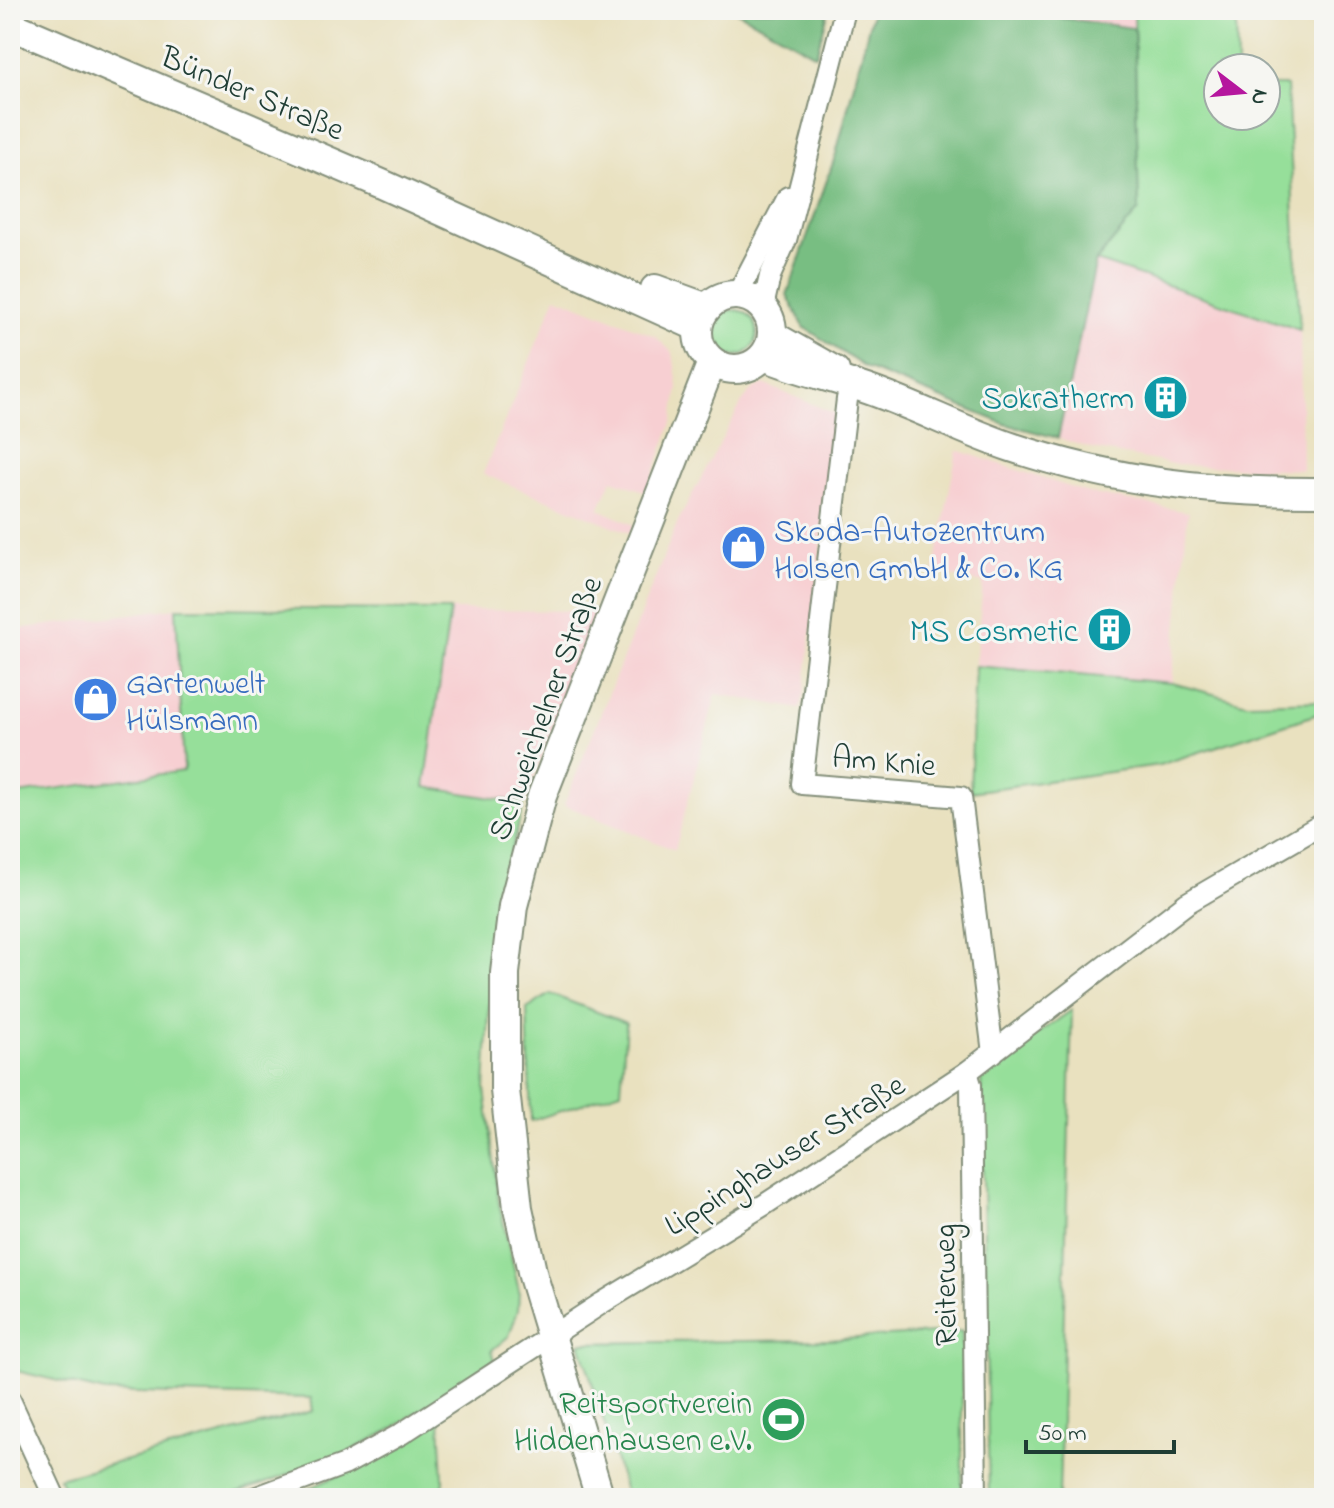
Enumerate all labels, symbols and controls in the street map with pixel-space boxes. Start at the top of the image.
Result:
street label: Bünder Straße [152,35,351,155]
north arrow [1202,52,1282,132]
text: N [1241,85,1276,108]
building icon: Sokratherm [1141,373,1189,421]
place label: Sokratherm [982,377,1134,424]
place label: Skoda-Autozentrum Holsen GmbH & Co. KG [774,510,1063,594]
shop icon: Skoda-Autozentrum Holsen GmbH & Co. KG [719,524,767,572]
street label: Schweichelner Straße [478,570,617,848]
building icon: MS Cosmetic [1085,606,1133,654]
place label: MS Cosmetic [910,610,1079,657]
place label: Gartenwelt Hülsmann [126,662,266,746]
shop icon: Gartenwelt Hülsmann [71,676,119,724]
street label: Am Knie [830,736,938,791]
street label: Lippinghauser Straße [656,1064,916,1250]
street label: Reiterweg [923,1223,972,1347]
place label: Reitsportverein Hiddenhausen e.V. [514,1382,752,1466]
sports icon: Reitsportverein Hiddenhausen e.V. [759,1396,807,1444]
scale bar [1026,1404,1174,1454]
text: 50 m [1038,1417,1087,1452]

